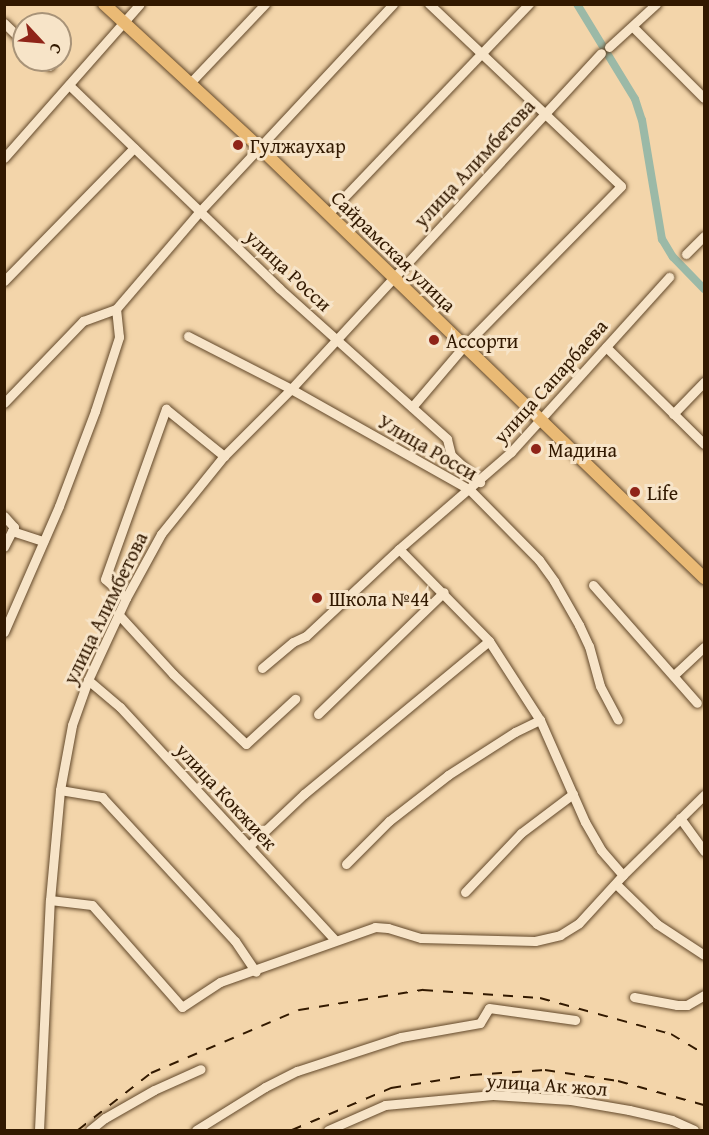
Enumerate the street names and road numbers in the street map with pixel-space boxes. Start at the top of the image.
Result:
street label: улица Алимбетова [408,94,540,232]
street label: Сайрамская улица [327,185,461,317]
street label: улица Росси [241,224,337,316]
street label: улица Сапарбаева [488,314,612,448]
street label: Улица Росси [374,409,482,485]
street label: улица Алимбетова [58,528,152,688]
street label: улица Кокжиек [171,737,283,855]
street label: улица Ак жол [486,1068,608,1100]

